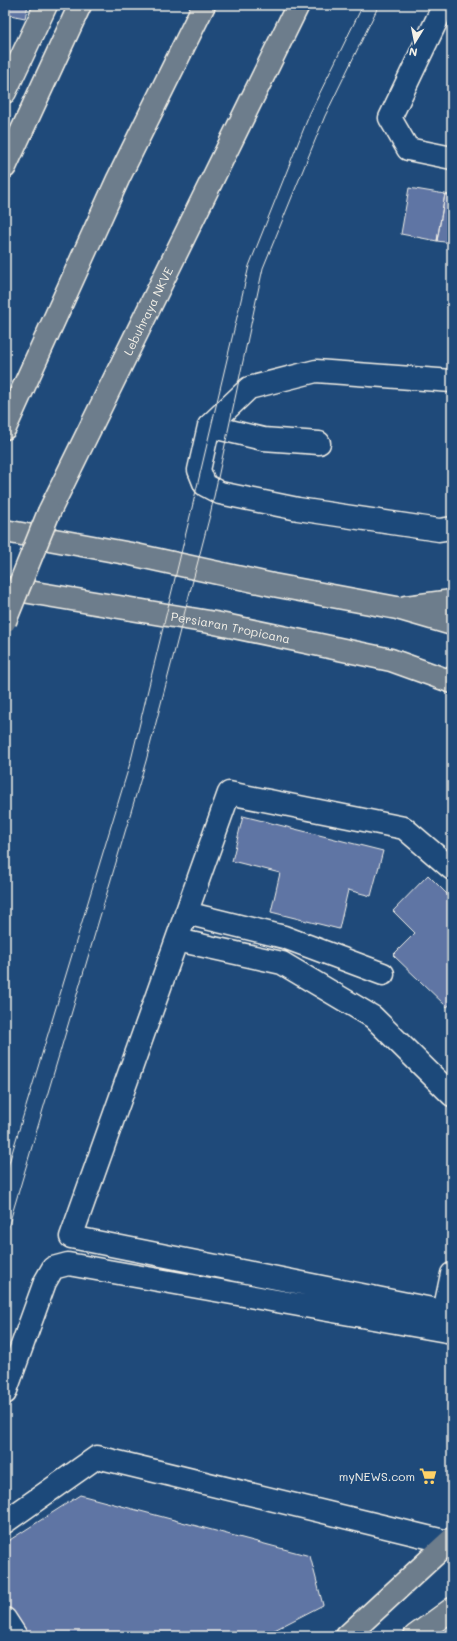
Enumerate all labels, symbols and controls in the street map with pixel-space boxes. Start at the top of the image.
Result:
north arrow [395,22,435,62]
text: N [408,44,419,60]
street label: Lebuhraya NKVE [119,264,176,358]
street label: Persiaran Tropicana [170,608,292,647]
supermarket icon: myNEWS.com [418,1466,438,1486]
place label: myNEWS.com [339,1468,415,1484]

